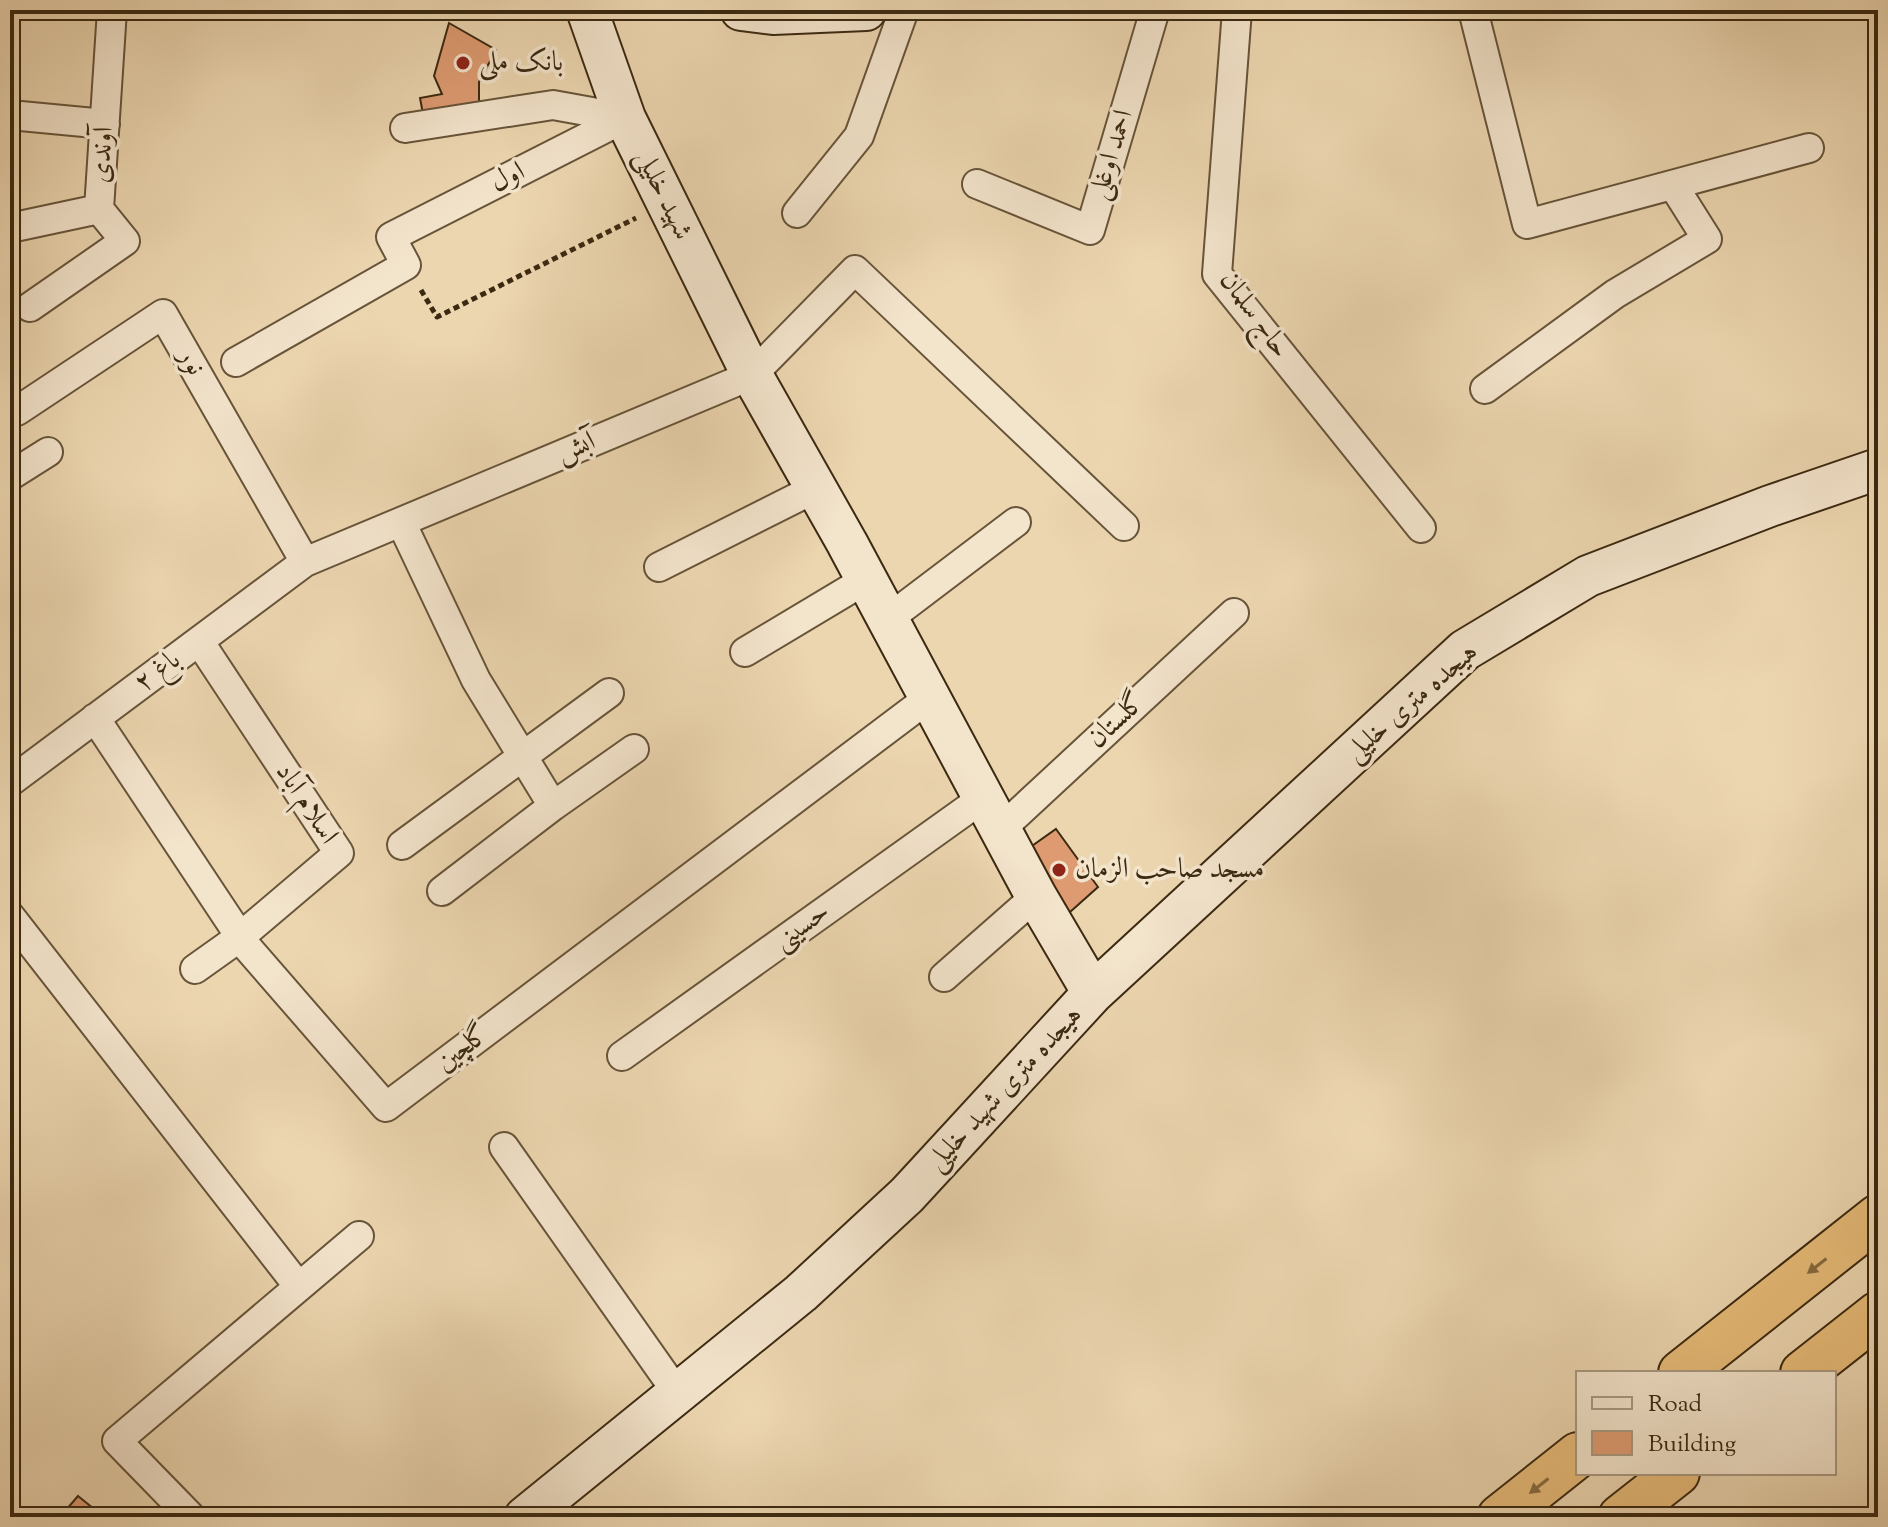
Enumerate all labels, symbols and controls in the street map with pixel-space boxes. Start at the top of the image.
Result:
place label: بانک ملی [479,43,563,83]
marker: بانک ملی [454,54,472,72]
street label: احمد اوغلی [1079,105,1145,205]
street label: آوندی [81,122,125,185]
street label: شهید خلیلی [624,143,702,247]
street label: اول [484,152,532,204]
street label: حاج سلمان [1206,263,1299,369]
street label: نور [166,338,215,383]
street label: آبش [550,421,605,474]
street label: هیجده متری خلیلی [1336,634,1488,772]
street label: باغ ۲ [126,641,190,704]
street label: گلستان [1079,684,1155,758]
street label: اسلام آباد [263,755,347,854]
place label: مسجد صاحب الزمان [1075,850,1265,890]
marker: مسجد صاحب الزمان [1050,861,1068,879]
street label: حسینی [765,893,839,961]
street label: هیجده متری شهید خلیلی [917,997,1093,1181]
street label: گلچین [428,1016,498,1082]
one-way arrow [1807,1257,1827,1273]
legend [1576,1371,1836,1475]
text: Road [1648,1388,1702,1422]
text: Building [1648,1428,1737,1462]
one-way arrow [1529,1477,1549,1494]

